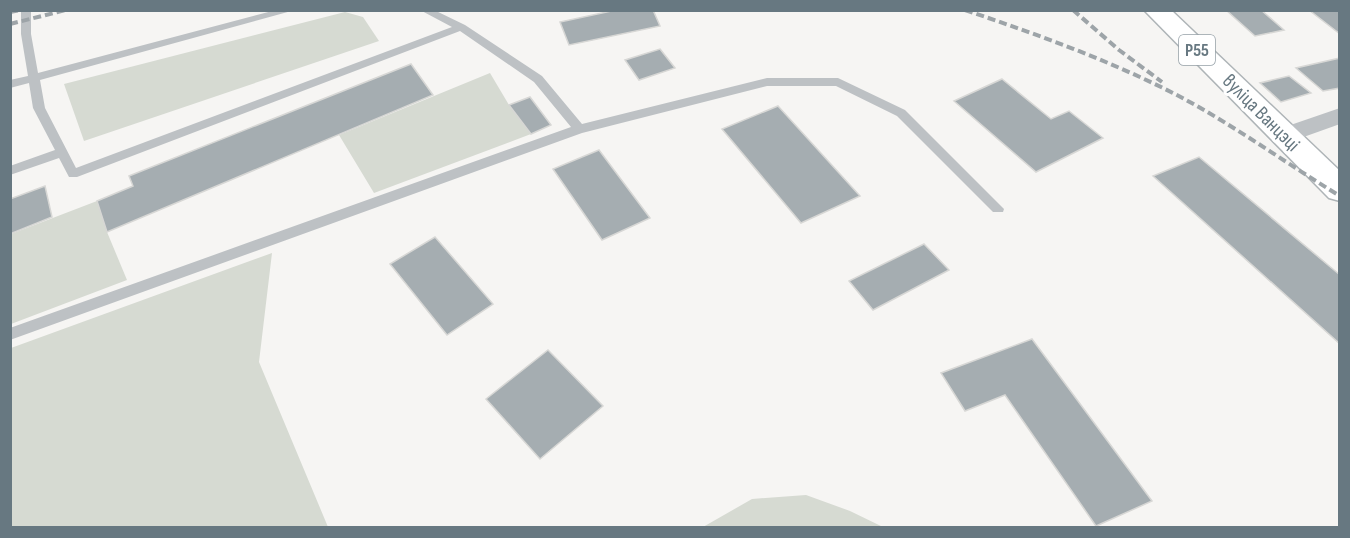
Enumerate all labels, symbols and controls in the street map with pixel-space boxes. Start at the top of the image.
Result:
road number: Р55 [1179,35,1215,65]
street label: вуліца Ванцэці [1217,69,1305,157]

